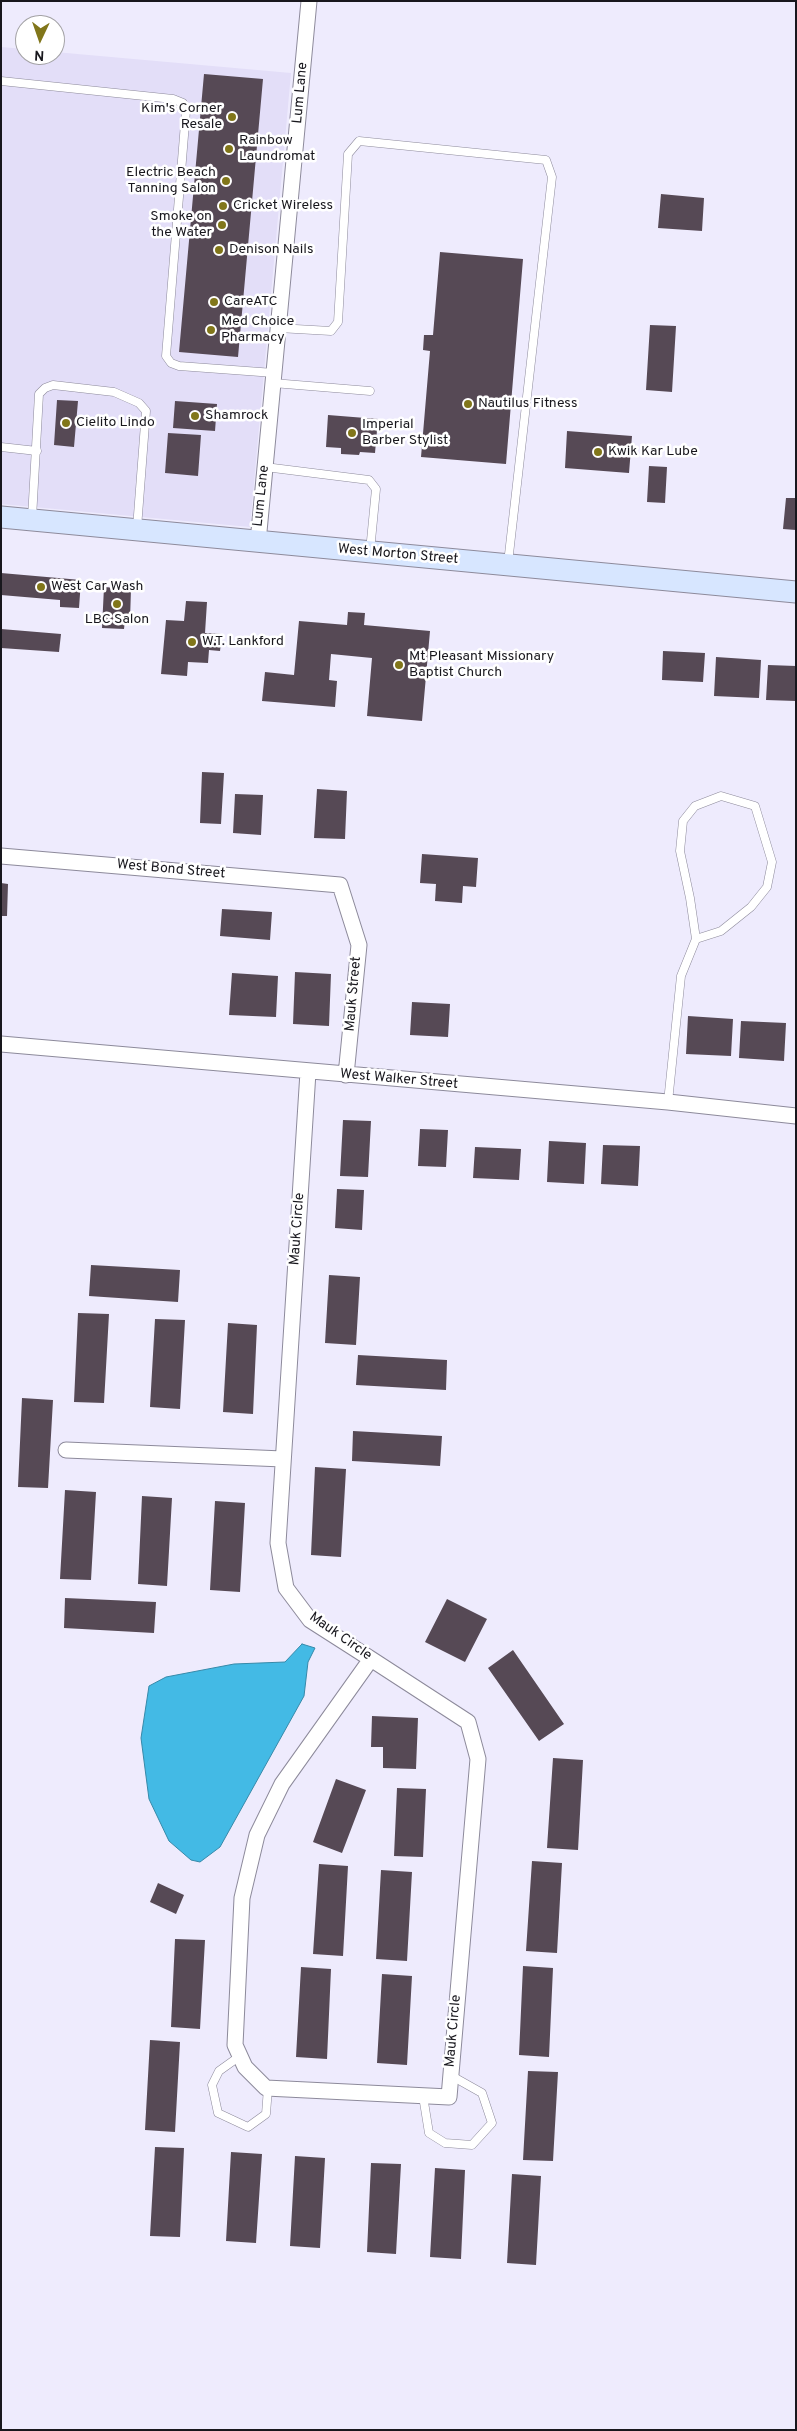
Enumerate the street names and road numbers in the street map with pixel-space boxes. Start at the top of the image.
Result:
street label: Lum Lane [290,61,312,125]
street label: Lum Lane [250,464,274,528]
street label: West Morton Street [337,541,459,569]
street label: West Bond Street [116,857,226,883]
street label: Mauk Street [342,956,366,1032]
street label: West Walker Street [339,1066,459,1094]
street label: Mauk Circle [287,1192,309,1266]
street label: Mauk Circle [305,1609,375,1665]
street label: Mauk Circle [442,1994,466,2068]

